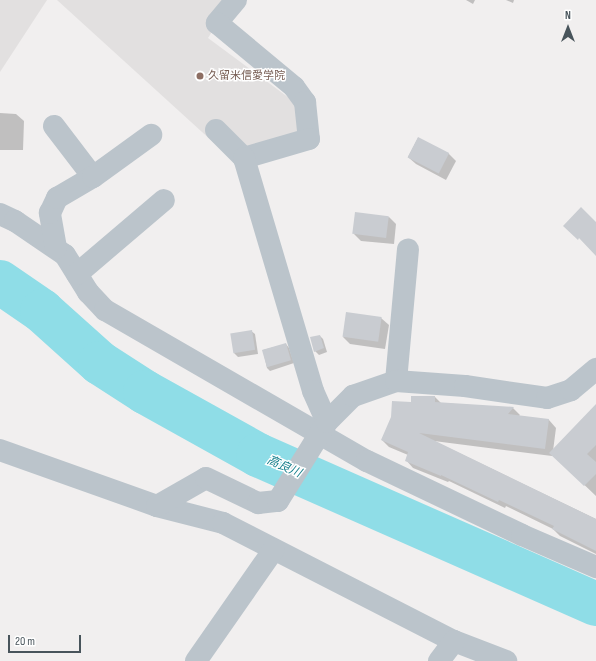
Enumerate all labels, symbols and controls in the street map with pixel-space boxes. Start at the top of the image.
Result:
north arrow [548,8,588,48]
text: N [565,9,571,22]
place label: 久留米信愛学院 [208,69,285,83]
marker: 久留米信愛学院 [195,71,205,81]
water label: 高良川 [265,453,303,481]
scale bar [10,627,83,653]
text: 20 m [15,634,35,649]

